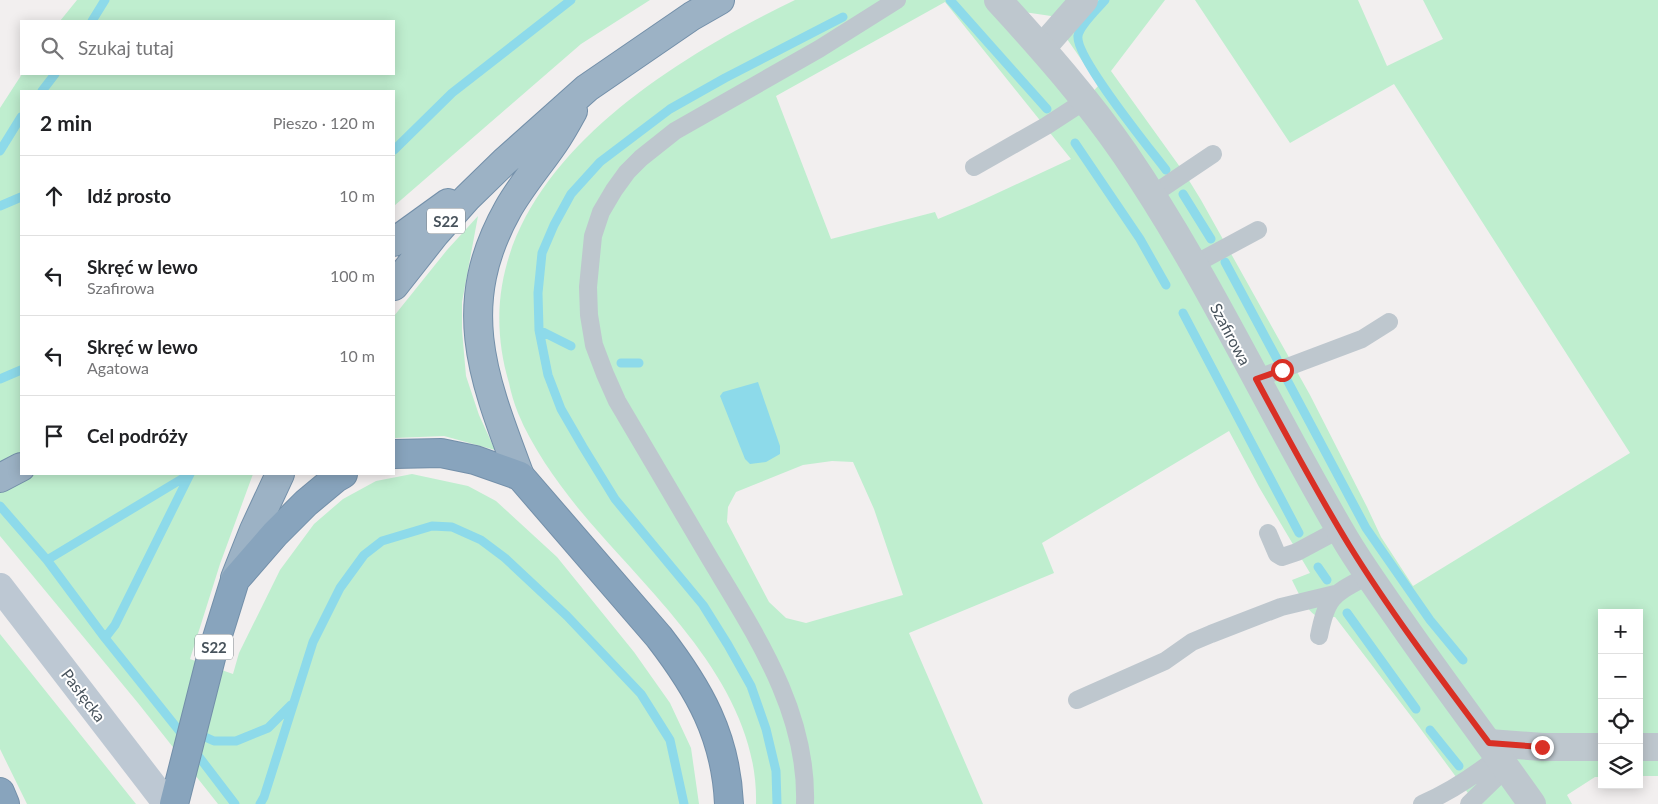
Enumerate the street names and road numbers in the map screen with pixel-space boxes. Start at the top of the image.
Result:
road number: S22 [427,208,465,234]
street label: Szafirowa [1207,300,1255,368]
road number: S22 [195,634,233,660]
street label: Pasłęcka [58,665,110,725]

